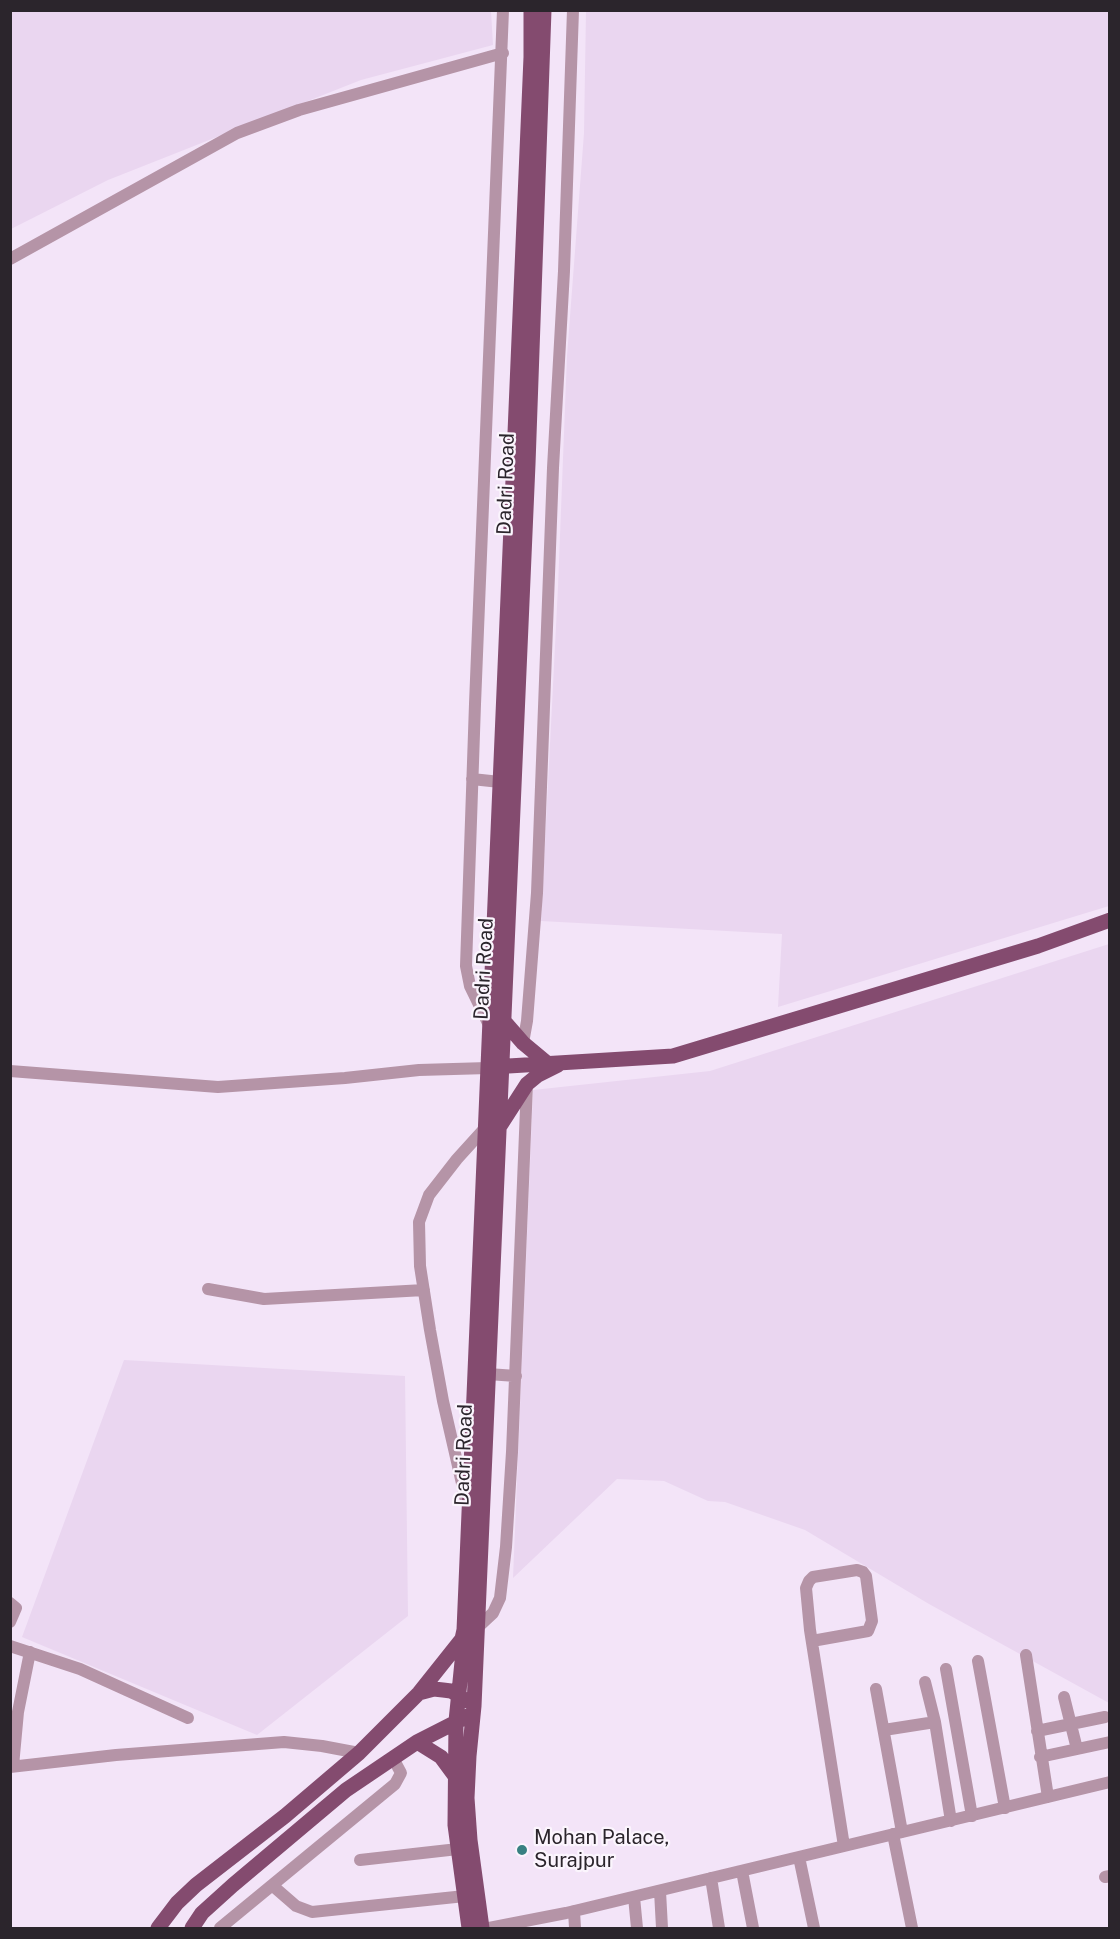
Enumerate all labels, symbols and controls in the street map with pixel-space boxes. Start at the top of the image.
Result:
street label: Dadri Road [492,433,520,535]
street label: Dadri Road [469,917,499,1021]
street label: Dadri Road [450,1404,478,1506]
place label: Mohan Palace, Surajpur [534,1826,669,1873]
marker: Mohan Palace, Surajpur [515,1843,529,1857]

